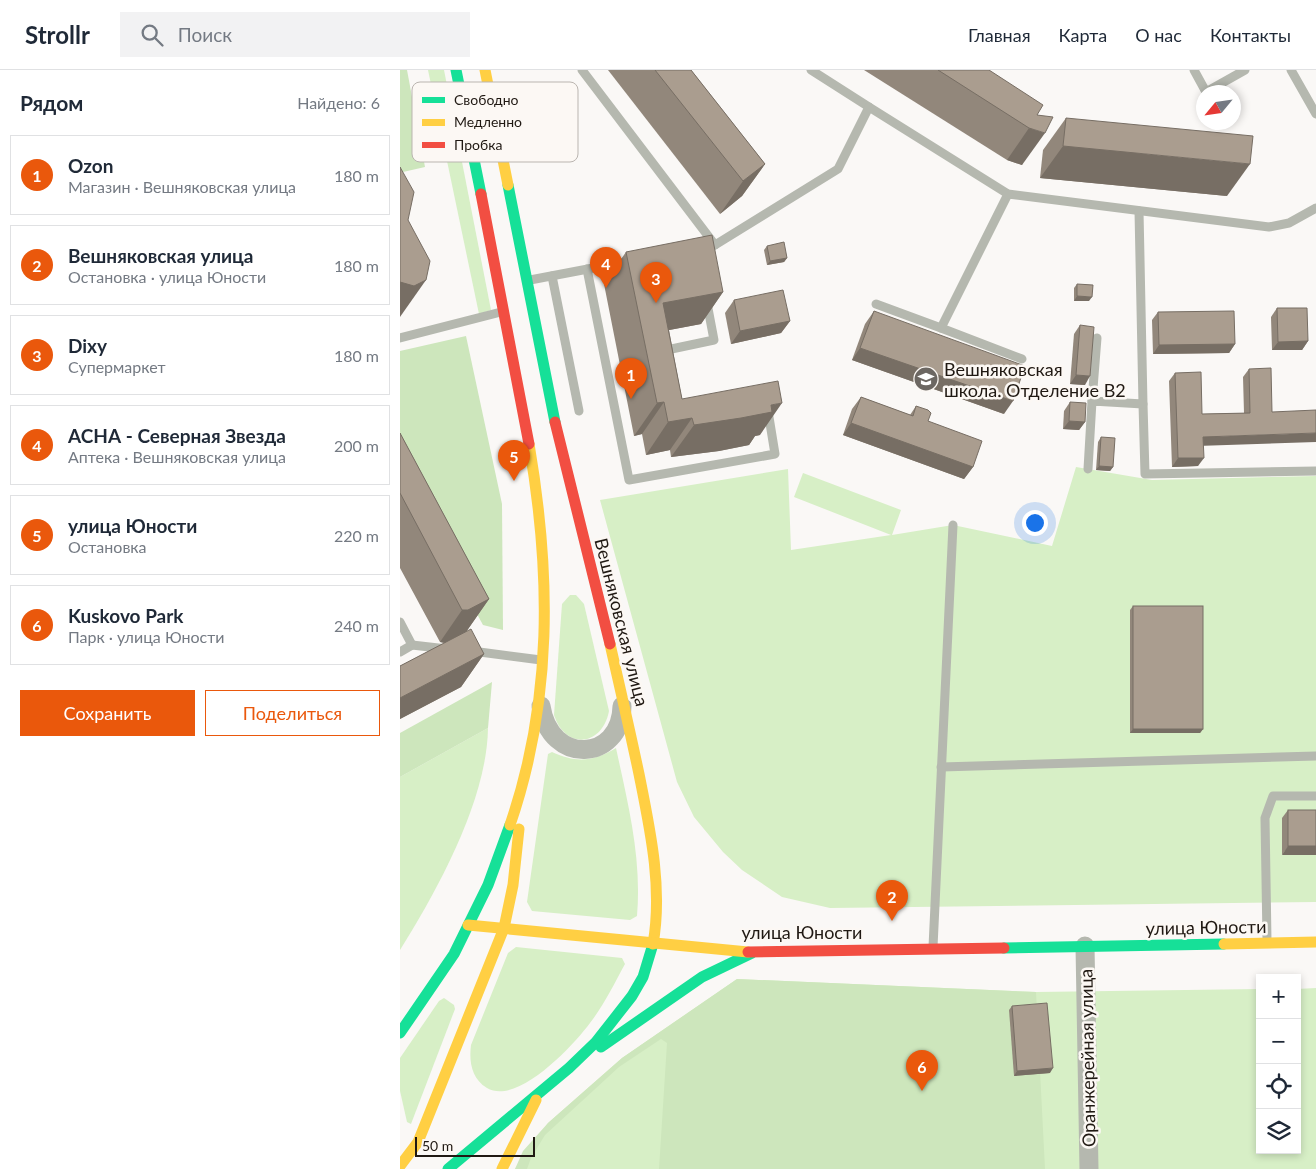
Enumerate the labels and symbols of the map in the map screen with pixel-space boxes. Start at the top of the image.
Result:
legend [412,82,578,162]
north arrow [1196,85,1241,130]
text: Свободно [454,91,519,108]
text: Медленно [454,113,522,130]
text: Пробка [454,136,502,153]
pin: 4 [590,247,622,288]
pin: 3 [640,262,672,303]
pin: 1 [615,358,647,399]
place label: Вешняковская школа. Отделение В2 [944,358,1126,401]
school or university icon: Вешняковская школа. Отделение В2 [913,366,939,392]
pin: 5 [498,440,530,481]
your location [1022,510,1048,536]
street label: Вешняковская улица [590,536,654,708]
pin: 2 [876,880,908,921]
street label: улица Юности [1145,915,1267,939]
street label: улица Юности [742,921,862,943]
street label: Оранжерейная улица [1074,969,1100,1147]
pin: 6 [906,1050,938,1091]
scale bar [415,1134,535,1157]

